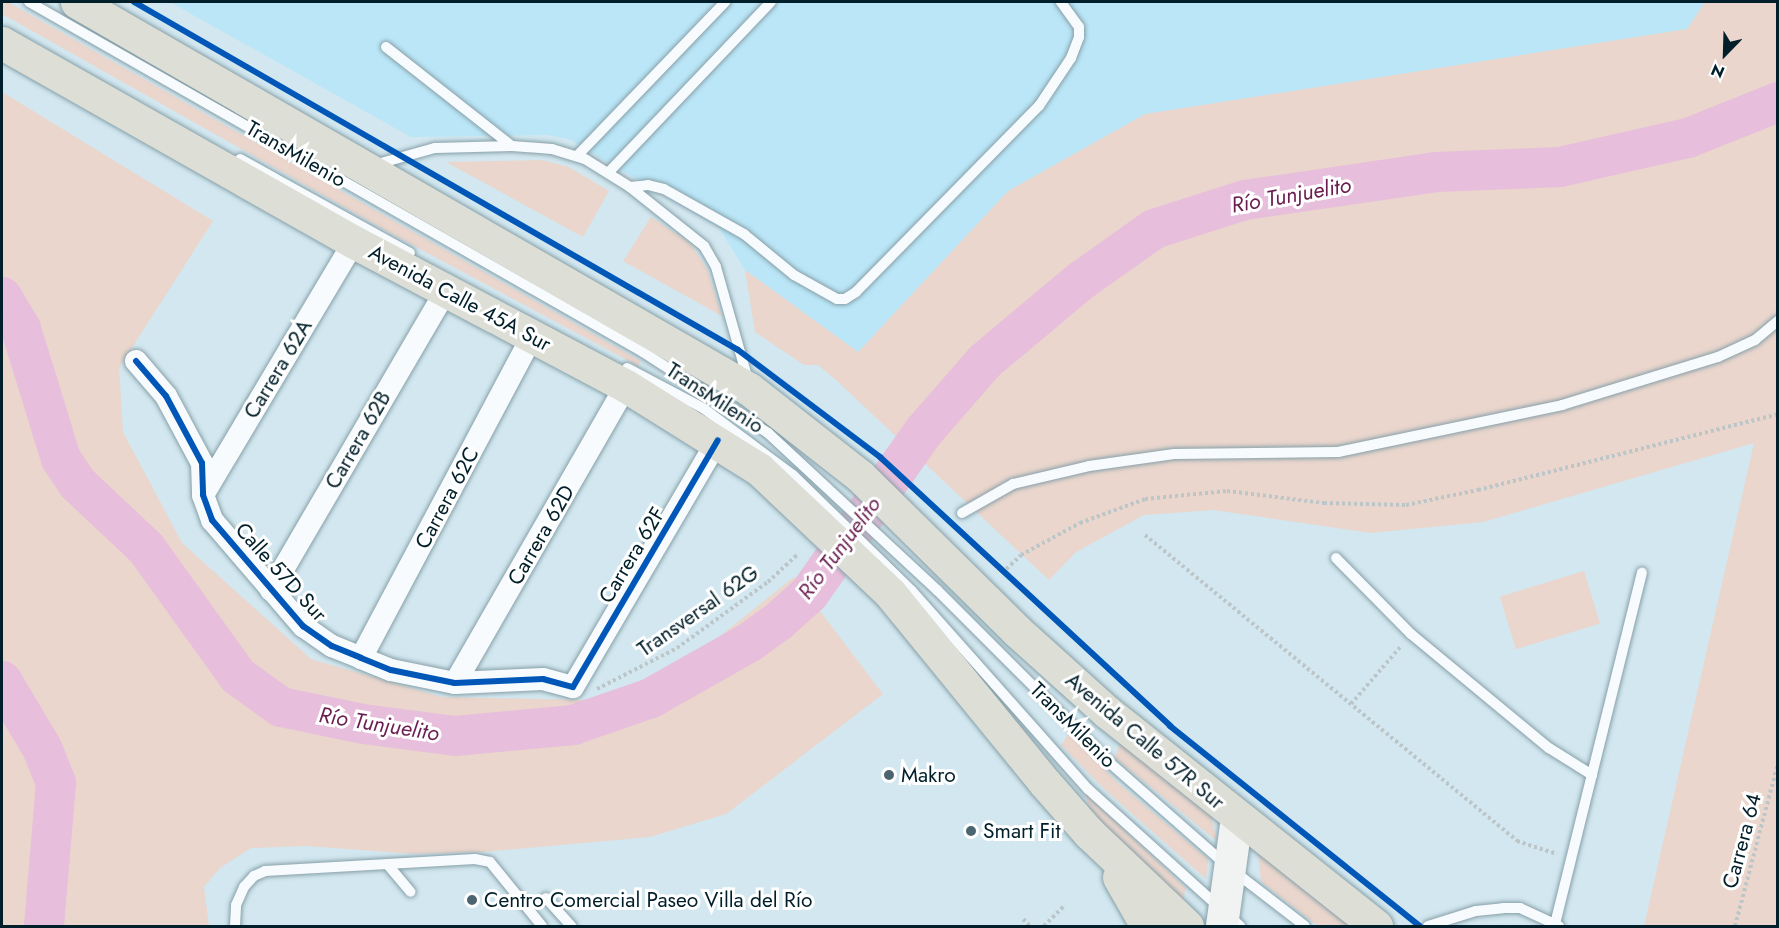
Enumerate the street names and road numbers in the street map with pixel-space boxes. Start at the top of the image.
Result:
street label: TransMilenio [242,115,350,193]
street label: Avenida Calle 45A Sur [365,239,555,357]
street label: Carrera 62A [239,315,317,423]
street label: TransMilenio [662,357,768,439]
street label: Carrera 62B [320,387,396,493]
street label: Carrera 62C [410,443,484,553]
street label: Carrera 62D [502,480,580,590]
street label: Carrera 62F [594,502,670,608]
street label: Calle 57D Sur [230,517,332,627]
street label: Transversal 62G [633,560,763,662]
street label: Avenida Calle 57R Sur [1061,667,1229,815]
street label: TransMilenio [1025,677,1121,773]
street label: Carrera 64 [1717,791,1767,891]

